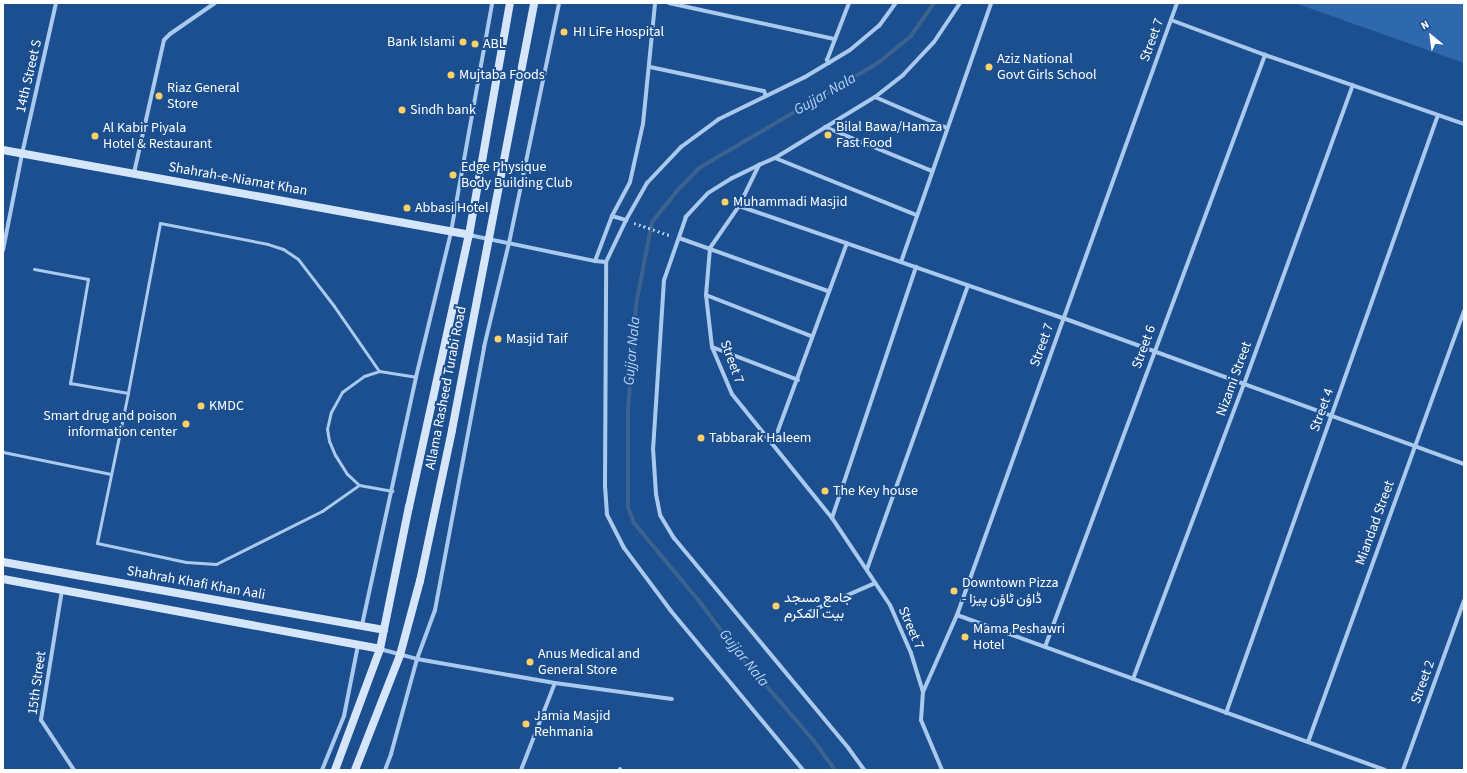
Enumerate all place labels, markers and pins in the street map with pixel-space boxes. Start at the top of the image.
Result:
place label: HI LiFe Hospital [573,24,664,40]
marker: HI LiFe Hospital [558,26,570,38]
place label: Bank Islami [387,34,455,50]
place label: ABL [483,36,506,52]
marker: Bank Islami [458,37,468,47]
marker: ABL [470,39,480,49]
place label: Aziz National Govt Girls School [997,51,1097,84]
marker: Aziz National Govt Girls School [984,62,994,72]
place label: Mujtaba Foods [459,67,545,83]
marker: Mujtaba Foods [446,70,456,80]
place label: Riaz General Store [167,80,240,112]
marker: Riaz General Store [154,91,164,101]
place label: Sindh bank [410,102,476,118]
marker: Sindh bank [397,105,407,115]
place label: Bilal Bawa/Hamza Fast Food [836,119,942,152]
place label: Al Kabir Piyala Hotel & Restaurant [103,120,212,152]
marker: Bilal Bawa/Hamza Fast Food [823,130,833,140]
marker: Al Kabir Piyala Hotel & Restaurant [90,131,100,141]
place label: Edge Physique Body Building Club [461,159,572,192]
marker: Edge Physique Body Building Club [448,170,458,180]
place label: Muhammadi Masjid [733,194,848,210]
marker: Muhammadi Masjid [720,197,730,207]
place label: Abbasi Hotel [415,200,489,216]
marker: Abbasi Hotel [402,203,412,213]
place label: Masjid Taif [506,331,568,347]
marker: Masjid Taif [493,334,503,344]
place label: KMDC [209,398,244,414]
marker: KMDC [196,401,206,411]
place label: Smart drug and poison information center [43,408,177,440]
marker: Smart drug and poison information center [180,418,192,430]
place label: Tabbarak Haleem [709,430,811,446]
marker: Tabbarak Haleem [696,433,706,443]
place label: The Key house [833,483,918,499]
marker: The Key house [820,486,830,496]
place label: Downtown Pizza - ڈاؤن ٹاؤن پیزا [962,575,1058,608]
marker: Downtown Pizza - ڈاؤن ٹاؤن پیزا [949,586,959,596]
place label: جامع مسجد بیت المکرم [784,590,852,622]
marker: جامع مسجد بیت المکرم [771,601,781,611]
place label: Mama Peshawri Hotel [973,621,1065,654]
marker: Mama Peshawri Hotel [960,632,970,642]
place label: Anus Medical and General Store [538,646,640,678]
marker: Anus Medical and General Store [525,657,535,667]
place label: Jamia Masjid Rehmania [534,708,610,740]
marker: Jamia Masjid Rehmania [521,719,531,729]

